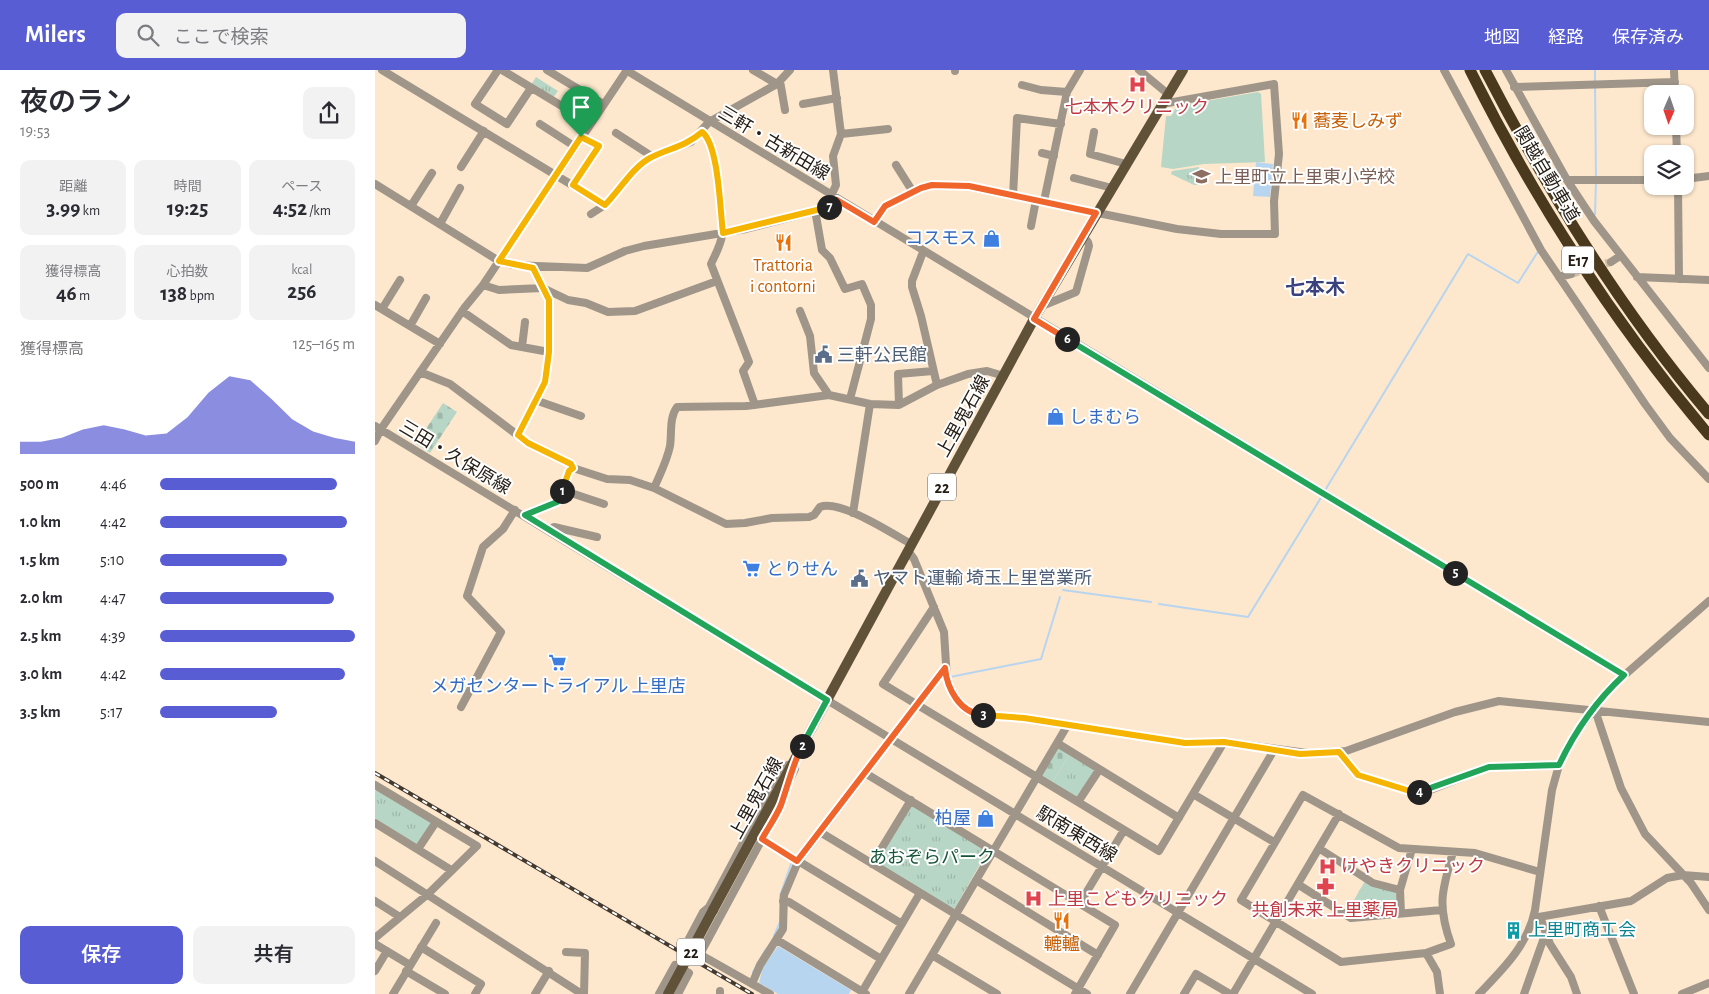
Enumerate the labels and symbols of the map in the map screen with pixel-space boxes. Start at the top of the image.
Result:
hospital icon: 七本木クリニック [1127,74,1147,94]
north arrow [1644,85,1694,135]
pin [560,86,602,137]
place label: 七本木クリニック [1065,98,1209,117]
street label: 三軒・古新田線 [715,102,833,184]
restaurant icon: 蕎麦しみず [1289,111,1309,131]
place label: 蕎麦しみず [1313,112,1403,131]
street label: 関越自動車道 [1511,123,1583,225]
school or university icon: 上里町立上里東小学校 [1191,167,1211,187]
place label: 上里町立上里東小学校 [1215,167,1395,187]
pin: 7 [817,194,841,220]
shop icon: コスモス [981,228,1001,248]
place label: コスモス [905,230,977,248]
restaurant icon: Trattoria i contorni [773,232,793,252]
road number: E17 [1562,246,1594,274]
place label: Trattoria i contorni [750,257,816,296]
district label: 七本木 [1285,277,1345,298]
pin: 6 [1055,326,1079,352]
public building icon: 三軒公民館 [813,345,833,365]
place label: 三軒公民館 [837,346,927,365]
street label: 上里鬼石線 [932,372,994,460]
shop icon: しまむら [1045,407,1065,427]
place label: しまむら [1069,408,1141,427]
street label: 三田・久保原線 [396,416,514,498]
road number: 22 [928,474,956,501]
pin: 1 [549,478,575,504]
supermarket icon: とりせん [742,559,762,579]
place label: とりせん [766,560,838,579]
pin: 5 [1443,560,1467,586]
public building icon: ヤマト運輸 埼玉上里営業所 [849,568,869,588]
place label: ヤマト運輸 埼玉上里営業所 [873,568,1092,588]
supermarket icon: メガセンタートライアル 上里店 [548,653,568,673]
place label: メガセンタートライアル 上里店 [431,677,685,696]
pin: 3 [971,702,995,728]
pin: 2 [789,734,815,758]
street label: 上里鬼石線 [725,754,787,842]
pin: 4 [1407,780,1431,804]
street label: 駅南東西線 [1033,802,1121,866]
shop icon: 柏屋 [975,808,995,828]
place label: 柏屋 [935,809,971,828]
park label: あおぞらパーク [869,848,995,867]
hospital icon: けやきクリニック [1317,856,1337,876]
place label: けやきクリニック [1341,857,1485,876]
pharmacy icon: 共創未来 上里薬局 [1315,877,1335,897]
hospital icon: 上里こどもクリニック [1024,889,1044,909]
place label: 上里こどもクリニック [1048,890,1228,909]
place label: 共創未来 上里薬局 [1252,901,1398,920]
restaurant icon: 轆轤 [1052,911,1072,931]
building icon: 上里町商工会 [1504,920,1524,940]
place label: 上里町商工会 [1528,921,1636,940]
place label: 轆轤 [1044,934,1080,954]
road number: 22 [677,939,705,966]

